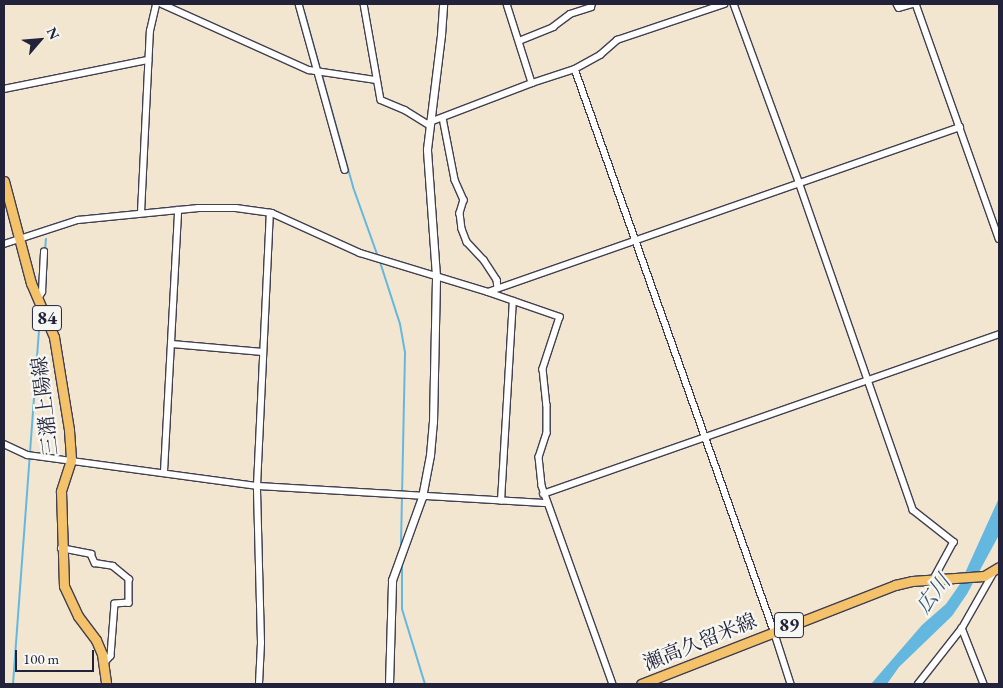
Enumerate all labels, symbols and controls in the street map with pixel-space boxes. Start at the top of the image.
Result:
north arrow [15,15,65,65]
text: N [43,24,64,42]
road number: 84 [31,302,63,334]
street label: 三潴上陽線 [27,355,63,457]
water label: 広川 [910,570,956,618]
street label: 瀬高久留米線 [640,608,760,676]
road number: 89 [773,608,805,642]
scale bar [18,640,96,672]
text: 100 m [23,649,59,668]

